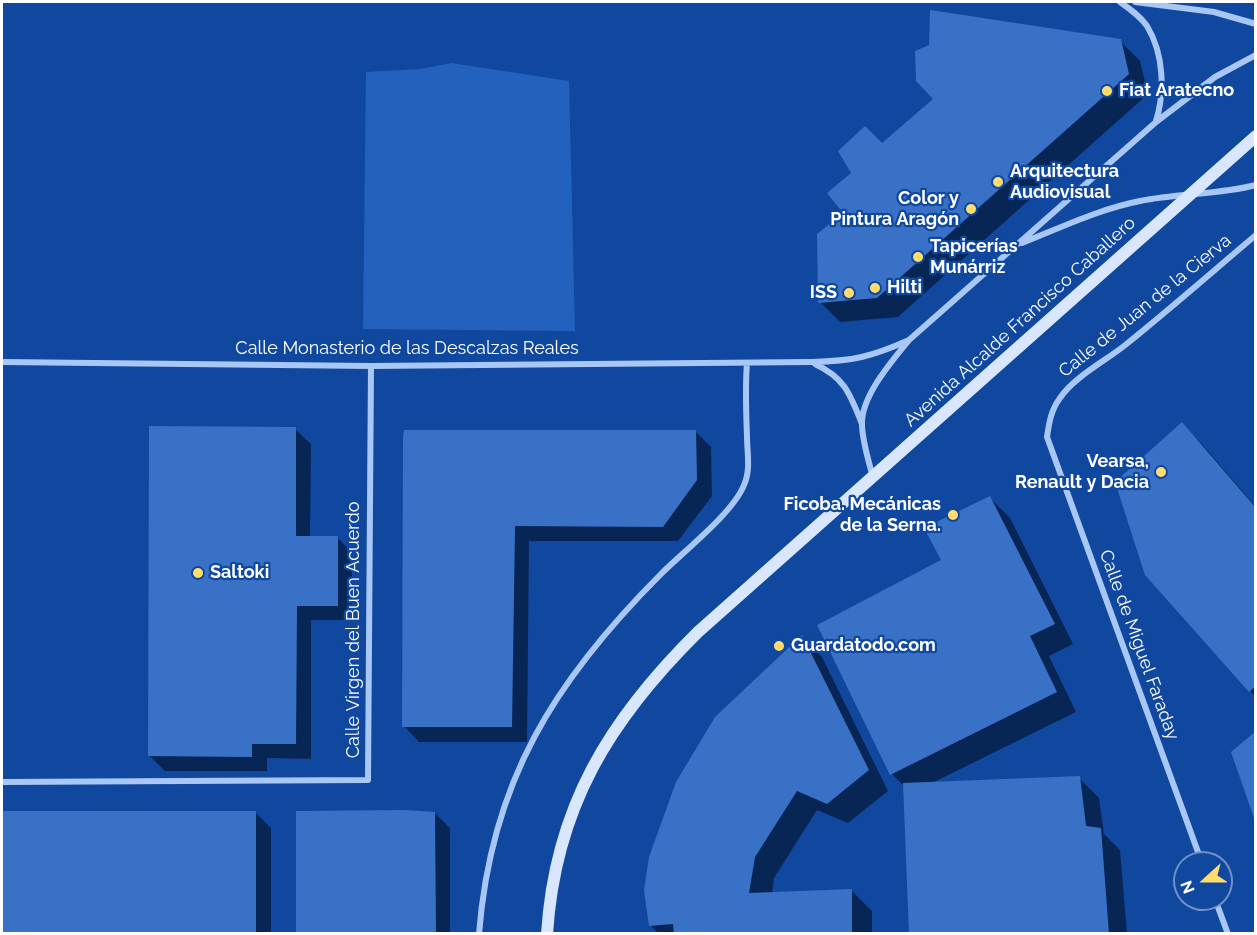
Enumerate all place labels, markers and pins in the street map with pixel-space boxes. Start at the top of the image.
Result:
place label: Fiat Aratecno [1119,80,1234,102]
marker: Fiat Aratecno [1100,84,1114,98]
place label: Arquitectura Audiovisual [1010,161,1119,204]
marker: Arquitectura Audiovisual [991,175,1005,189]
place label: Color y Pintura Aragón [830,188,959,230]
marker: Color y Pintura Aragón [964,202,978,216]
place label: Tapicerías Munárriz [930,236,1018,278]
marker: Tapicerías Munárriz [911,250,925,264]
place label: Hilti [887,277,922,299]
marker: Hilti [868,281,882,295]
place label: ISS [810,282,837,304]
marker: ISS [842,286,856,300]
place label: Vearsa, Renault y Dacia [1015,451,1149,494]
marker: Vearsa, Renault y Dacia [1154,465,1168,479]
place label: Ficoba. Mecánicas de la Serna. [783,494,941,536]
marker: Ficoba. Mecánicas de la Serna. [946,508,960,522]
place label: Saltoki [210,562,269,584]
marker: Saltoki [191,566,205,580]
place label: Guardatodo.com [791,635,936,657]
marker: Guardatodo.com [772,639,786,653]

